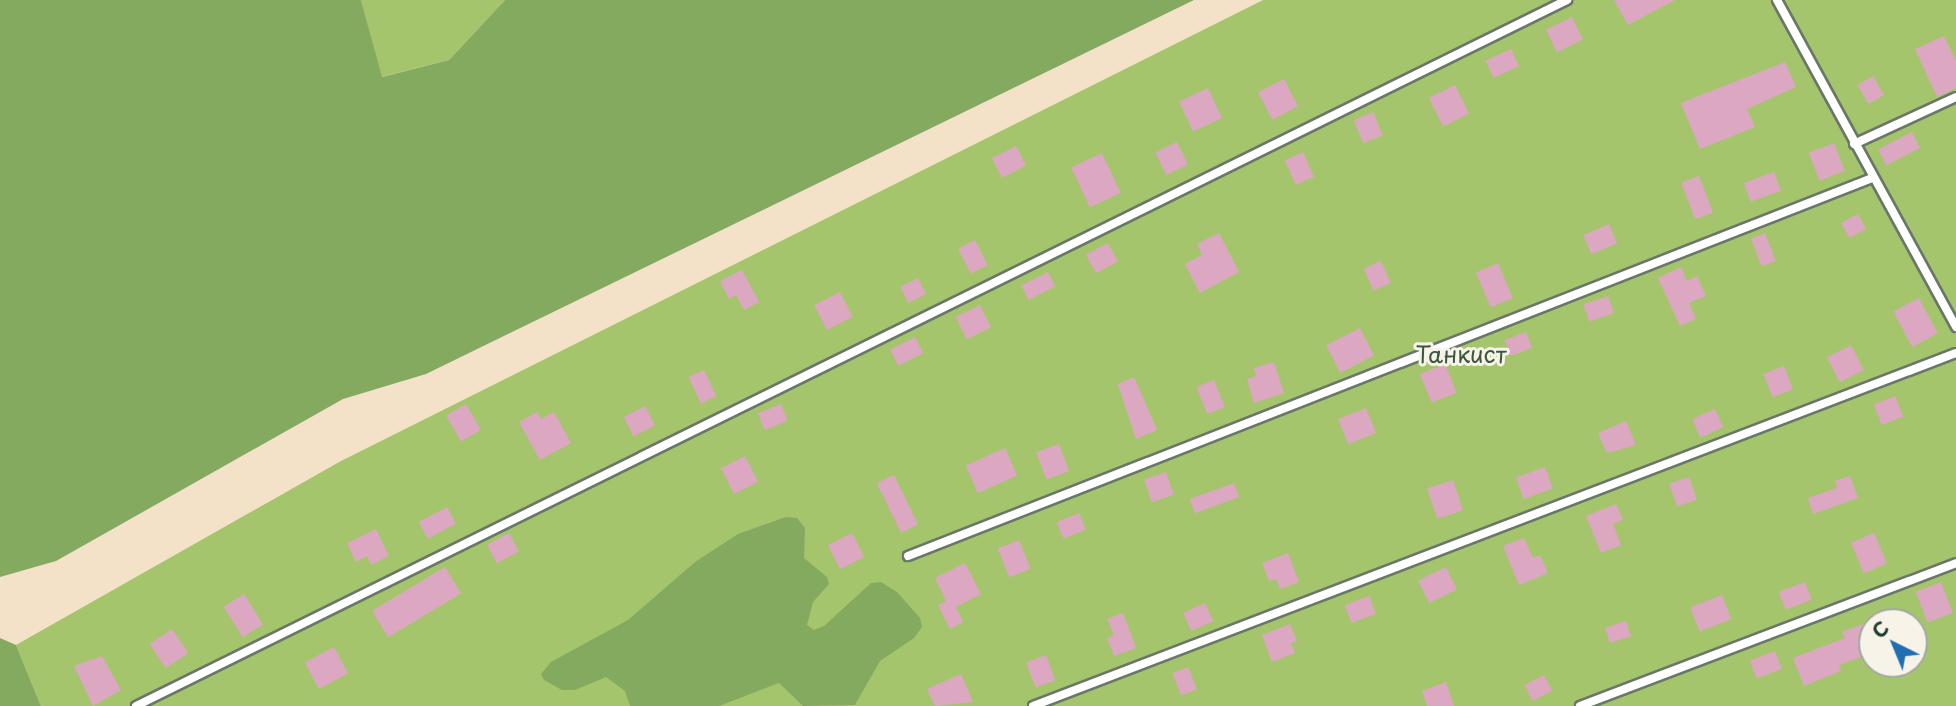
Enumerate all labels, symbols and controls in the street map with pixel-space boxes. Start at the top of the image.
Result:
park label: Танкист [1415,340,1507,368]
north arrow [1858,608,1928,678]
text: С [1865,614,1895,644]

